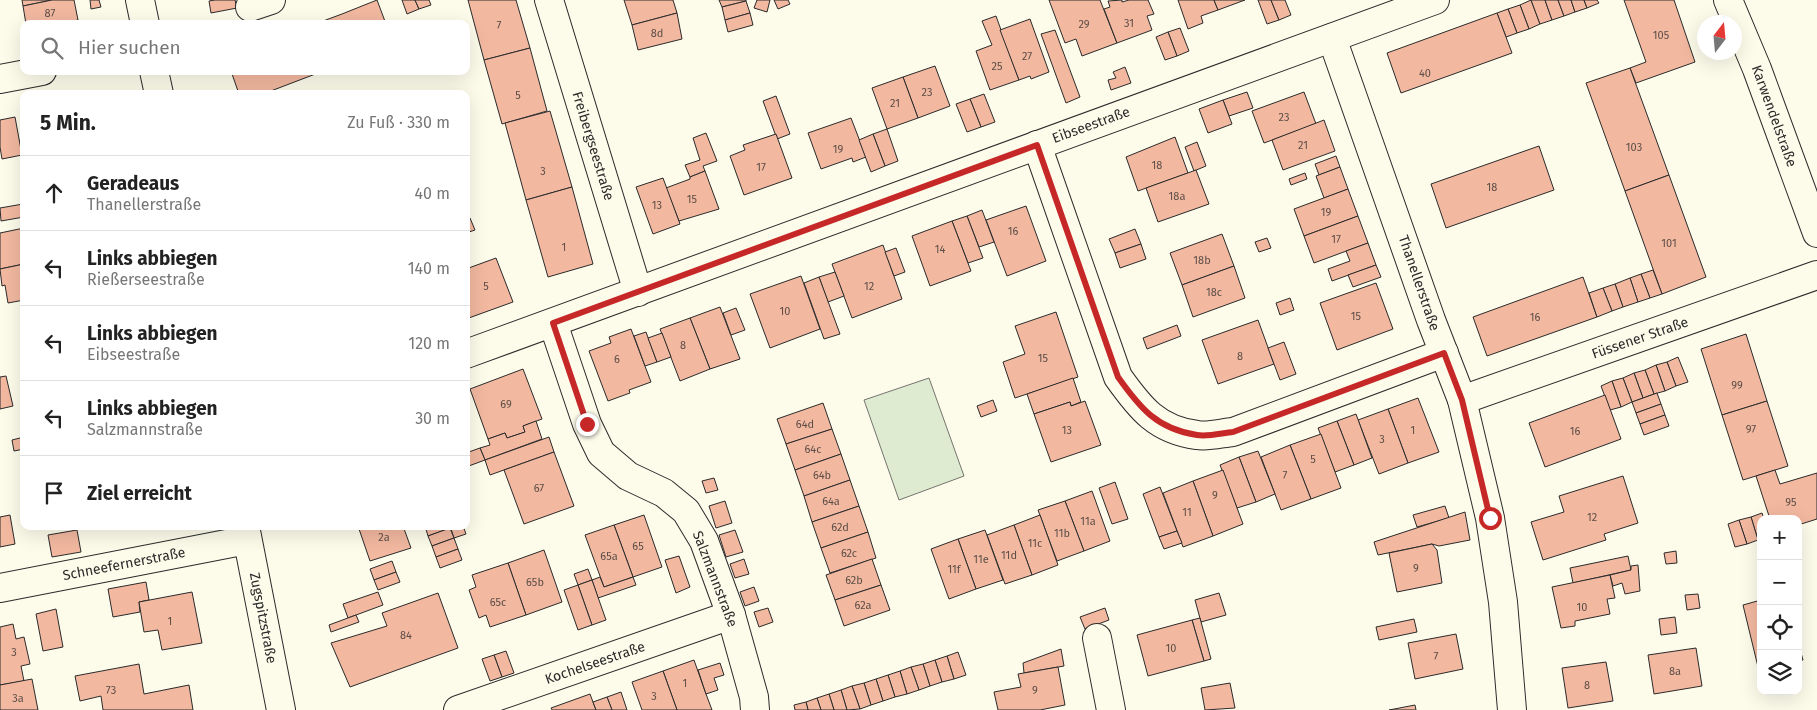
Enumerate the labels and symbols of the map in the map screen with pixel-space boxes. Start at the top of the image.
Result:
house number: 87 [45,7,56,20]
north arrow [1697,15,1742,60]
house number: 31 [1124,17,1134,30]
house number: 29 [1078,18,1090,31]
house number: 7 [497,19,502,32]
house number: 8d [651,27,663,40]
house number: 105 [1653,29,1670,42]
house number: 27 [1022,50,1032,63]
house number: 25 [992,60,1003,73]
street label: Karwendelstraße [1748,63,1800,169]
house number: 40 [1419,67,1431,80]
house number: 23 [922,86,932,99]
house number: 5 [515,89,521,102]
street label: Freibergseestraße [568,89,618,203]
house number: 21 [890,97,900,110]
street label: Eibseestraße [1050,103,1132,147]
house number: 23 [1279,111,1289,124]
house number: 21 [1298,139,1308,152]
house number: 103 [1626,141,1642,154]
house number: 19 [833,143,843,156]
house number: 18 [1152,159,1162,172]
house number: 17 [756,161,766,174]
house number: 3 [540,165,546,178]
house number: 18 [1487,181,1497,194]
house number: 18a [1169,190,1185,203]
house number: 15 [687,193,698,206]
house number: 13 [652,199,662,212]
house number: 19 [1321,206,1331,219]
house number: 16 [1008,225,1018,238]
house number: 17 [1331,233,1341,246]
street label: Thanellerstraße [1395,233,1443,333]
house number: 101 [1661,237,1677,250]
house number: 1 [562,241,566,254]
house number: 14 [935,243,945,256]
house number: 18b [1193,254,1211,267]
house number: 5 [483,280,489,293]
house number: 12 [864,280,874,293]
house number: 18c [1206,286,1222,299]
house number: 10 [780,305,790,318]
house number: 15 [1351,310,1362,323]
house number: 16 [1530,311,1540,324]
street label: Füssener Straße [1589,313,1691,363]
house number: 8 [680,339,686,352]
house number: 8 [1237,350,1243,363]
house number: 15 [1038,352,1049,365]
house number: 6 [614,353,620,366]
house number: 99 [1731,379,1743,392]
house number: 69 [500,398,512,411]
route end [576,413,599,436]
house number: 64d [796,418,814,431]
house number: 97 [1746,423,1756,436]
house number: 13 [1062,424,1072,437]
house number: 1 [1411,424,1415,437]
house number: 16 [1570,425,1580,438]
house number: 3 [1379,433,1385,446]
house number: 64c [805,443,821,456]
house number: 5 [1310,453,1316,466]
house number: 64b [813,469,831,482]
house number: 7 [1283,469,1288,482]
house number: 67 [534,482,544,495]
house number: 9 [1212,489,1218,502]
house number: 64a [822,495,840,508]
house number: 95 [1785,496,1797,509]
house number: 11 [1182,506,1192,519]
route start [1479,507,1502,530]
house number: 12 [1587,511,1597,524]
house number: 11a [1080,515,1096,528]
house number: 62d [831,521,849,534]
house number: 11b [1054,527,1070,540]
street label: Salzmannstraße [689,529,741,629]
house number: 2a [378,531,390,544]
house number: 11c [1028,537,1042,550]
house number: 65 [632,540,644,553]
street label: Schneefernerstraße [61,544,187,584]
house number: 62c [841,547,857,560]
house number: 11d [1001,549,1017,562]
house number: 65a [600,550,618,563]
house number: 11e [973,553,989,566]
house number: 9 [1413,562,1419,575]
house number: 11f [947,563,962,576]
street label: Zugspitzstraße [246,571,280,665]
house number: 62b [845,574,863,587]
house number: 65b [526,576,544,589]
house number: 65c [490,596,506,609]
house number: 62a [854,599,872,612]
house number: 10 [1577,601,1587,614]
house number: 1 [168,615,172,628]
house number: 84 [400,629,412,642]
street label: Kochelseestraße [543,638,647,688]
house number: 10 [1166,642,1176,655]
house number: 3 [11,646,17,659]
house number: 7 [1434,650,1439,663]
house number: 8a [1669,665,1681,678]
house number: 1 [683,677,687,690]
house number: 8 [1584,679,1590,692]
house number: 73 [106,684,116,697]
house number: 9 [1032,684,1038,697]
house number: 3 [651,690,657,703]
house number: 3a [12,692,24,705]

